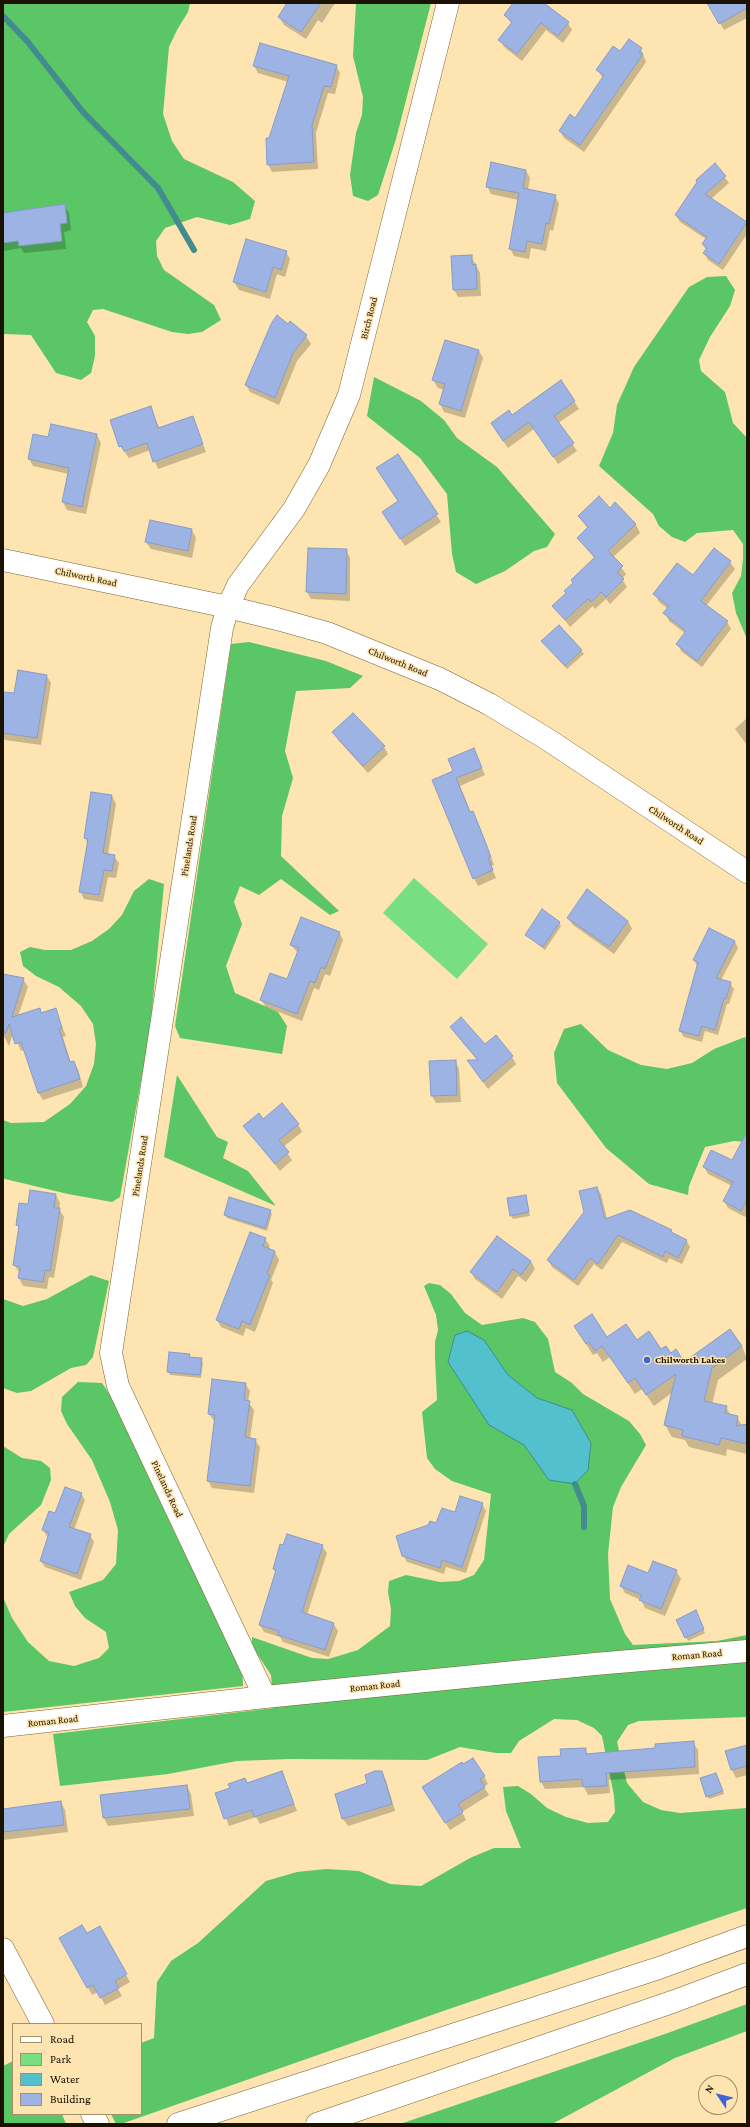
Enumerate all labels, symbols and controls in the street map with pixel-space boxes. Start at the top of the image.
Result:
street label: Birch Road [358,296,380,340]
street label: Chilworth Road [54,565,118,589]
street label: Chilworth Road [366,645,430,679]
street label: Chilworth Road [646,803,706,847]
street label: Pinelands Road [178,815,200,877]
street label: Pinelands Road [129,1135,151,1197]
place label: Chilworth Lakes [655,1354,725,1366]
marker: Chilworth Lakes [642,1355,652,1365]
street label: Pinelands Road [149,1459,185,1519]
street label: Roman Road [671,1647,723,1663]
street label: Roman Road [349,1677,401,1695]
street label: Roman Road [27,1712,79,1730]
legend [12,2023,142,2115]
text: Road [50,2032,74,2046]
text: Park [50,2052,71,2066]
text: Water [50,2072,79,2086]
north arrow [698,2075,738,2115]
text: N [702,2082,716,2095]
text: Building [50,2092,91,2106]

